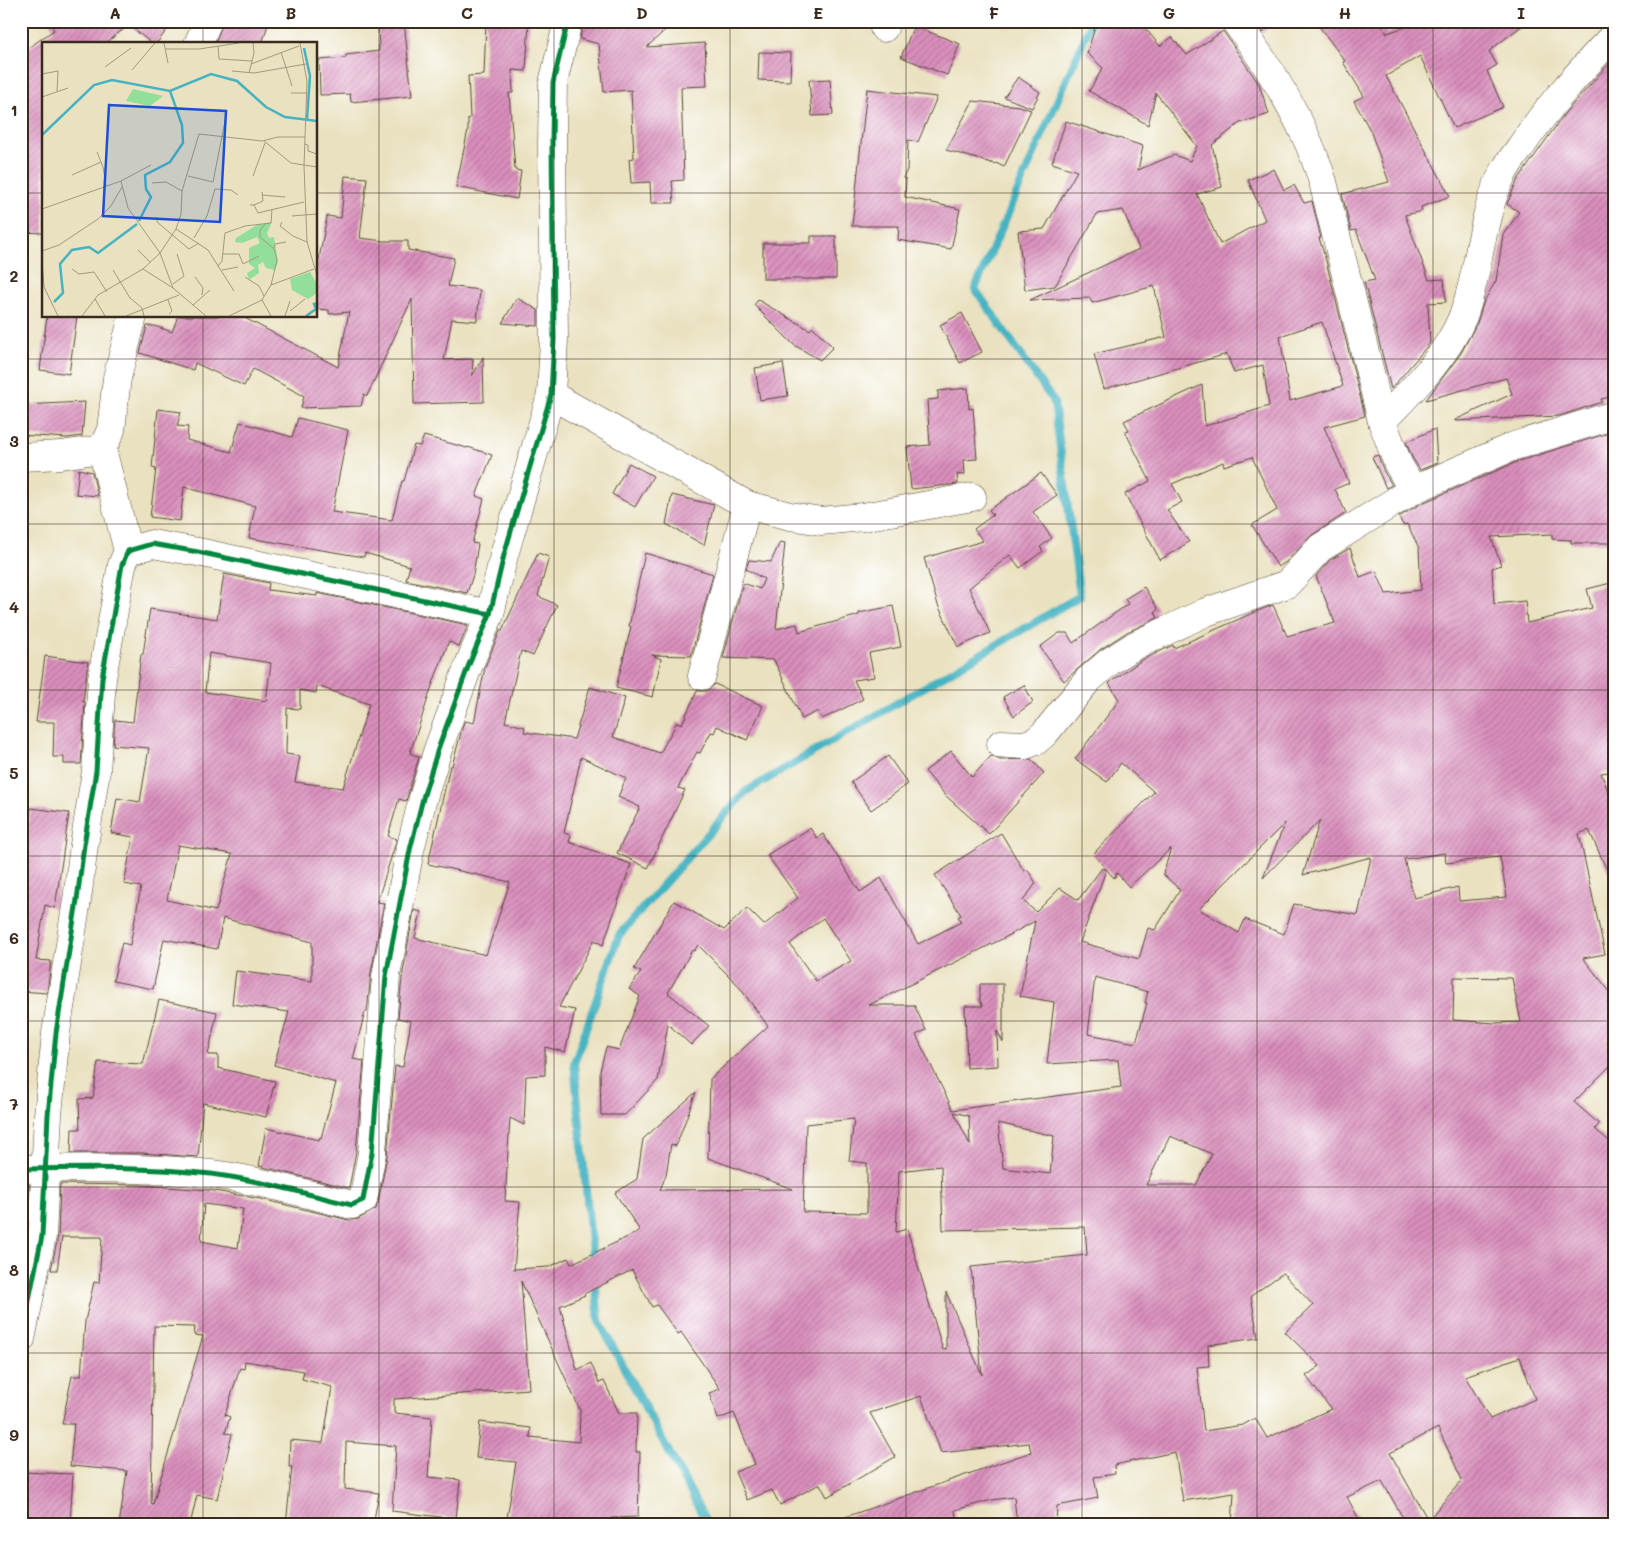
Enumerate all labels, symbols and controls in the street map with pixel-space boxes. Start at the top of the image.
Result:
text: A [109,2,121,23]
text: B [286,2,296,23]
text: C [461,2,473,23]
text: D [636,2,648,23]
text: E [813,2,823,23]
text: F [989,2,999,23]
text: G [1163,2,1175,23]
text: H [1339,2,1351,23]
text: I [1517,2,1525,23]
inset map [42,42,318,318]
text: 1 [10,99,18,120]
text: 2 [10,265,19,286]
text: 3 [9,430,19,451]
text: 4 [9,596,19,617]
text: 5 [9,762,19,783]
text: 6 [9,927,19,948]
text: 7 [10,1093,19,1114]
text: 8 [9,1259,19,1280]
text: 9 [9,1424,19,1445]

